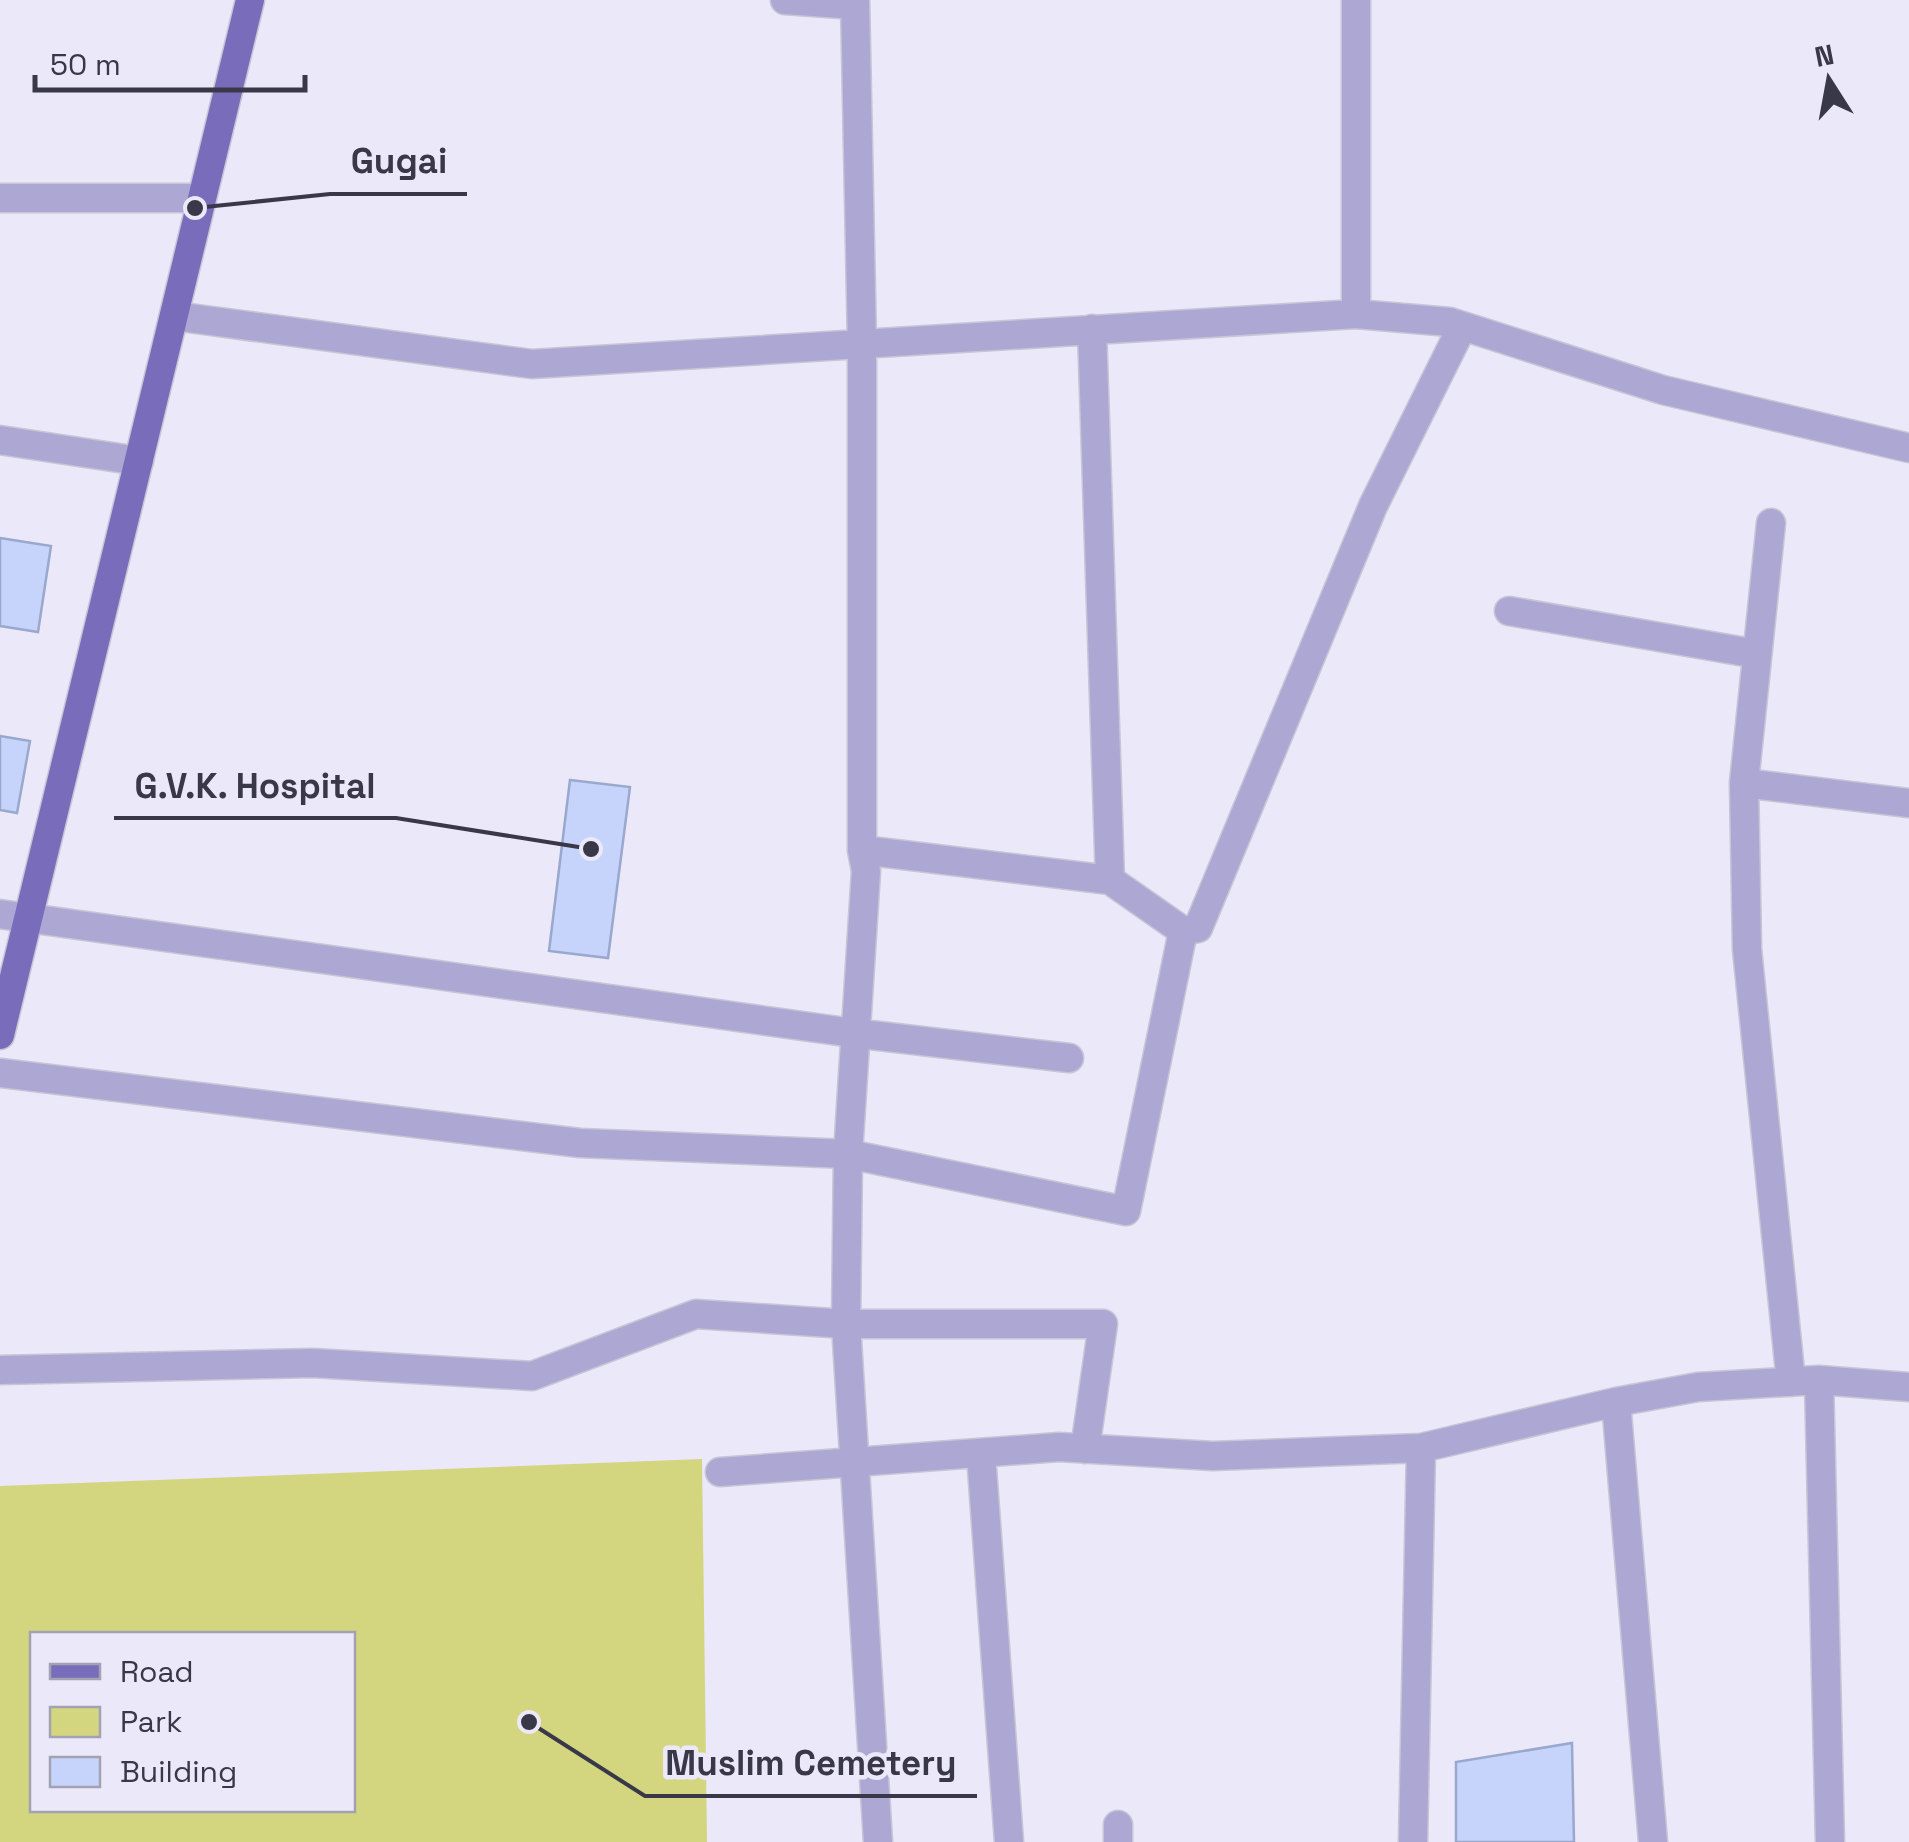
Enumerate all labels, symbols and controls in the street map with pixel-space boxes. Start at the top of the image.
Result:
scale bar [35,30,305,92]
north arrow [1779,30,1879,130]
text: N [1812,36,1837,75]
text: 50 m [50,45,121,84]
callout: Gugai [330,129,467,194]
text: Gugai [351,139,447,183]
callout: G.V.K. Hospital [114,753,396,818]
text: G.V.K. Hospital [134,764,376,808]
legend [30,1632,355,1812]
text: Road [120,1652,194,1691]
text: Park [120,1702,182,1741]
callout: Muslim Cemetery [645,1731,977,1796]
text: Muslim Cemetery [665,1741,957,1785]
text: Building [120,1752,237,1791]

